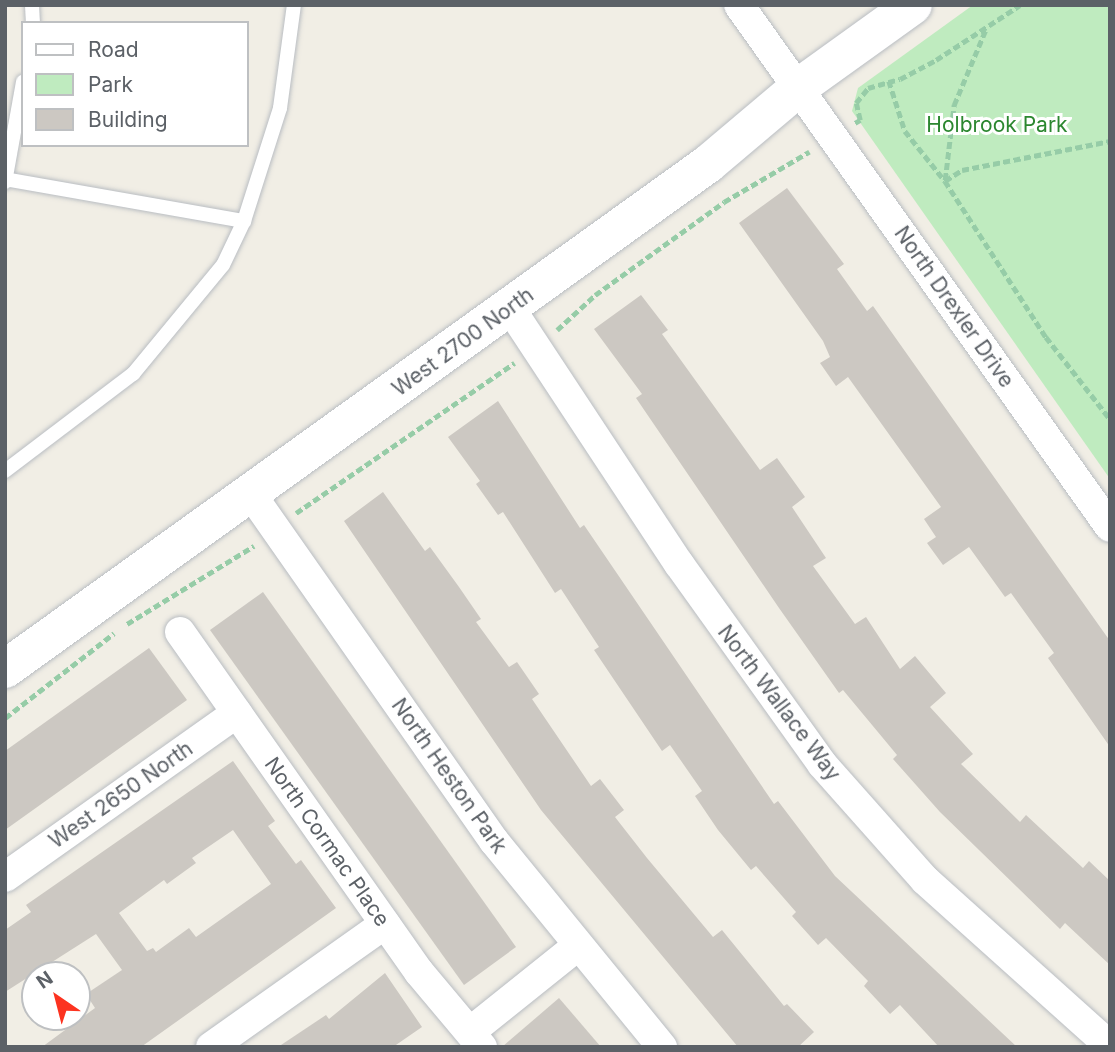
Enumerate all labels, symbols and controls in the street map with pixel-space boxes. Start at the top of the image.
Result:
legend [21,21,248,147]
text: Road [88,37,139,62]
text: Park [88,72,133,97]
text: Building [88,107,168,132]
park label: Holbrook Park [926,112,1068,138]
street label: North Drexler Drive [889,222,1019,392]
street label: West 2700 North [387,282,539,402]
street label: North Wallace Way [712,620,846,786]
street label: North Heston Park [386,694,512,858]
street label: West 2650 North [44,736,198,854]
street label: North Cormac Place [259,753,395,931]
north arrow [21,961,91,1031]
text: N [32,966,57,994]

